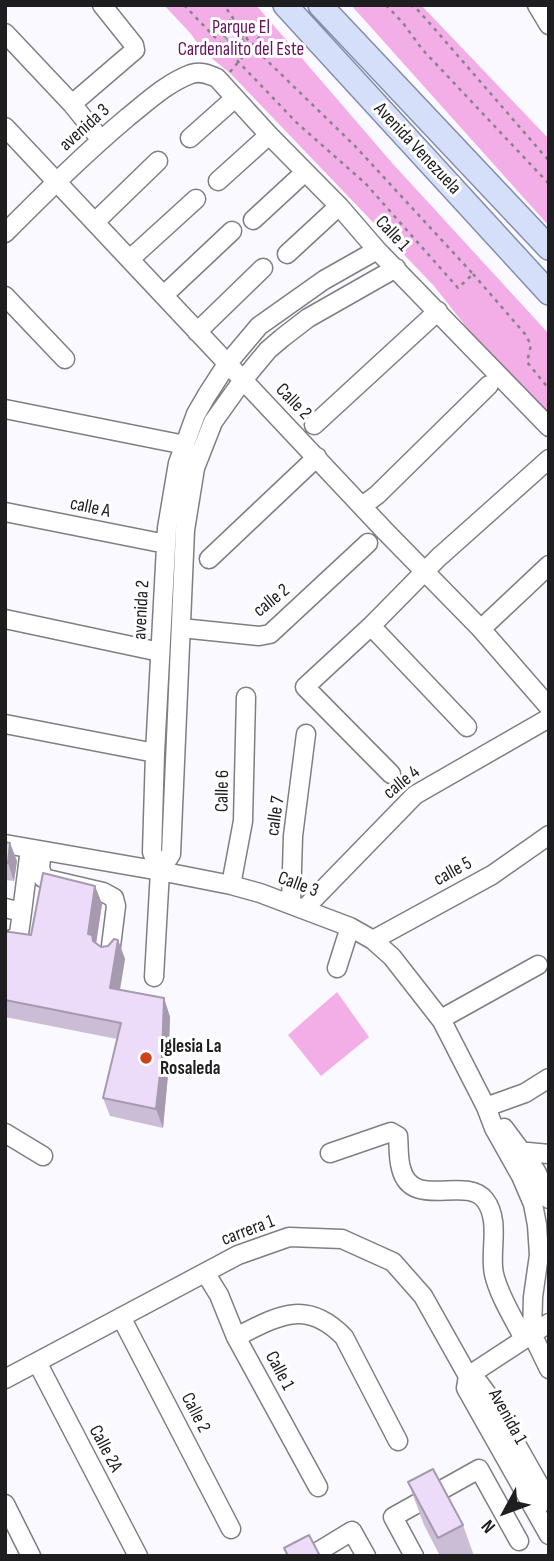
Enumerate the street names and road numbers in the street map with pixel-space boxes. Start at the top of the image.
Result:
street label: Avenida Venezuela [369,98,465,200]
street label: avenida 3 [55,99,115,157]
street label: Calle 1 [370,211,414,257]
street label: Calle 2 [270,379,316,425]
street label: calle A [68,493,112,523]
street label: calle 2 [249,579,295,623]
street label: avenida 2 [129,580,155,640]
street label: calle 4 [379,761,425,805]
street label: Calle 6 [211,770,235,812]
street label: calle 7 [262,795,290,837]
street label: calle 5 [430,852,476,892]
street label: Calle 3 [274,867,322,903]
street label: carrera 1 [218,1210,278,1252]
street label: Calle 1 [259,1348,299,1394]
street label: Avenida 1 [483,1386,531,1448]
street label: Calle 2 [175,1389,215,1437]
street label: Calle 2A [83,1422,127,1476]

